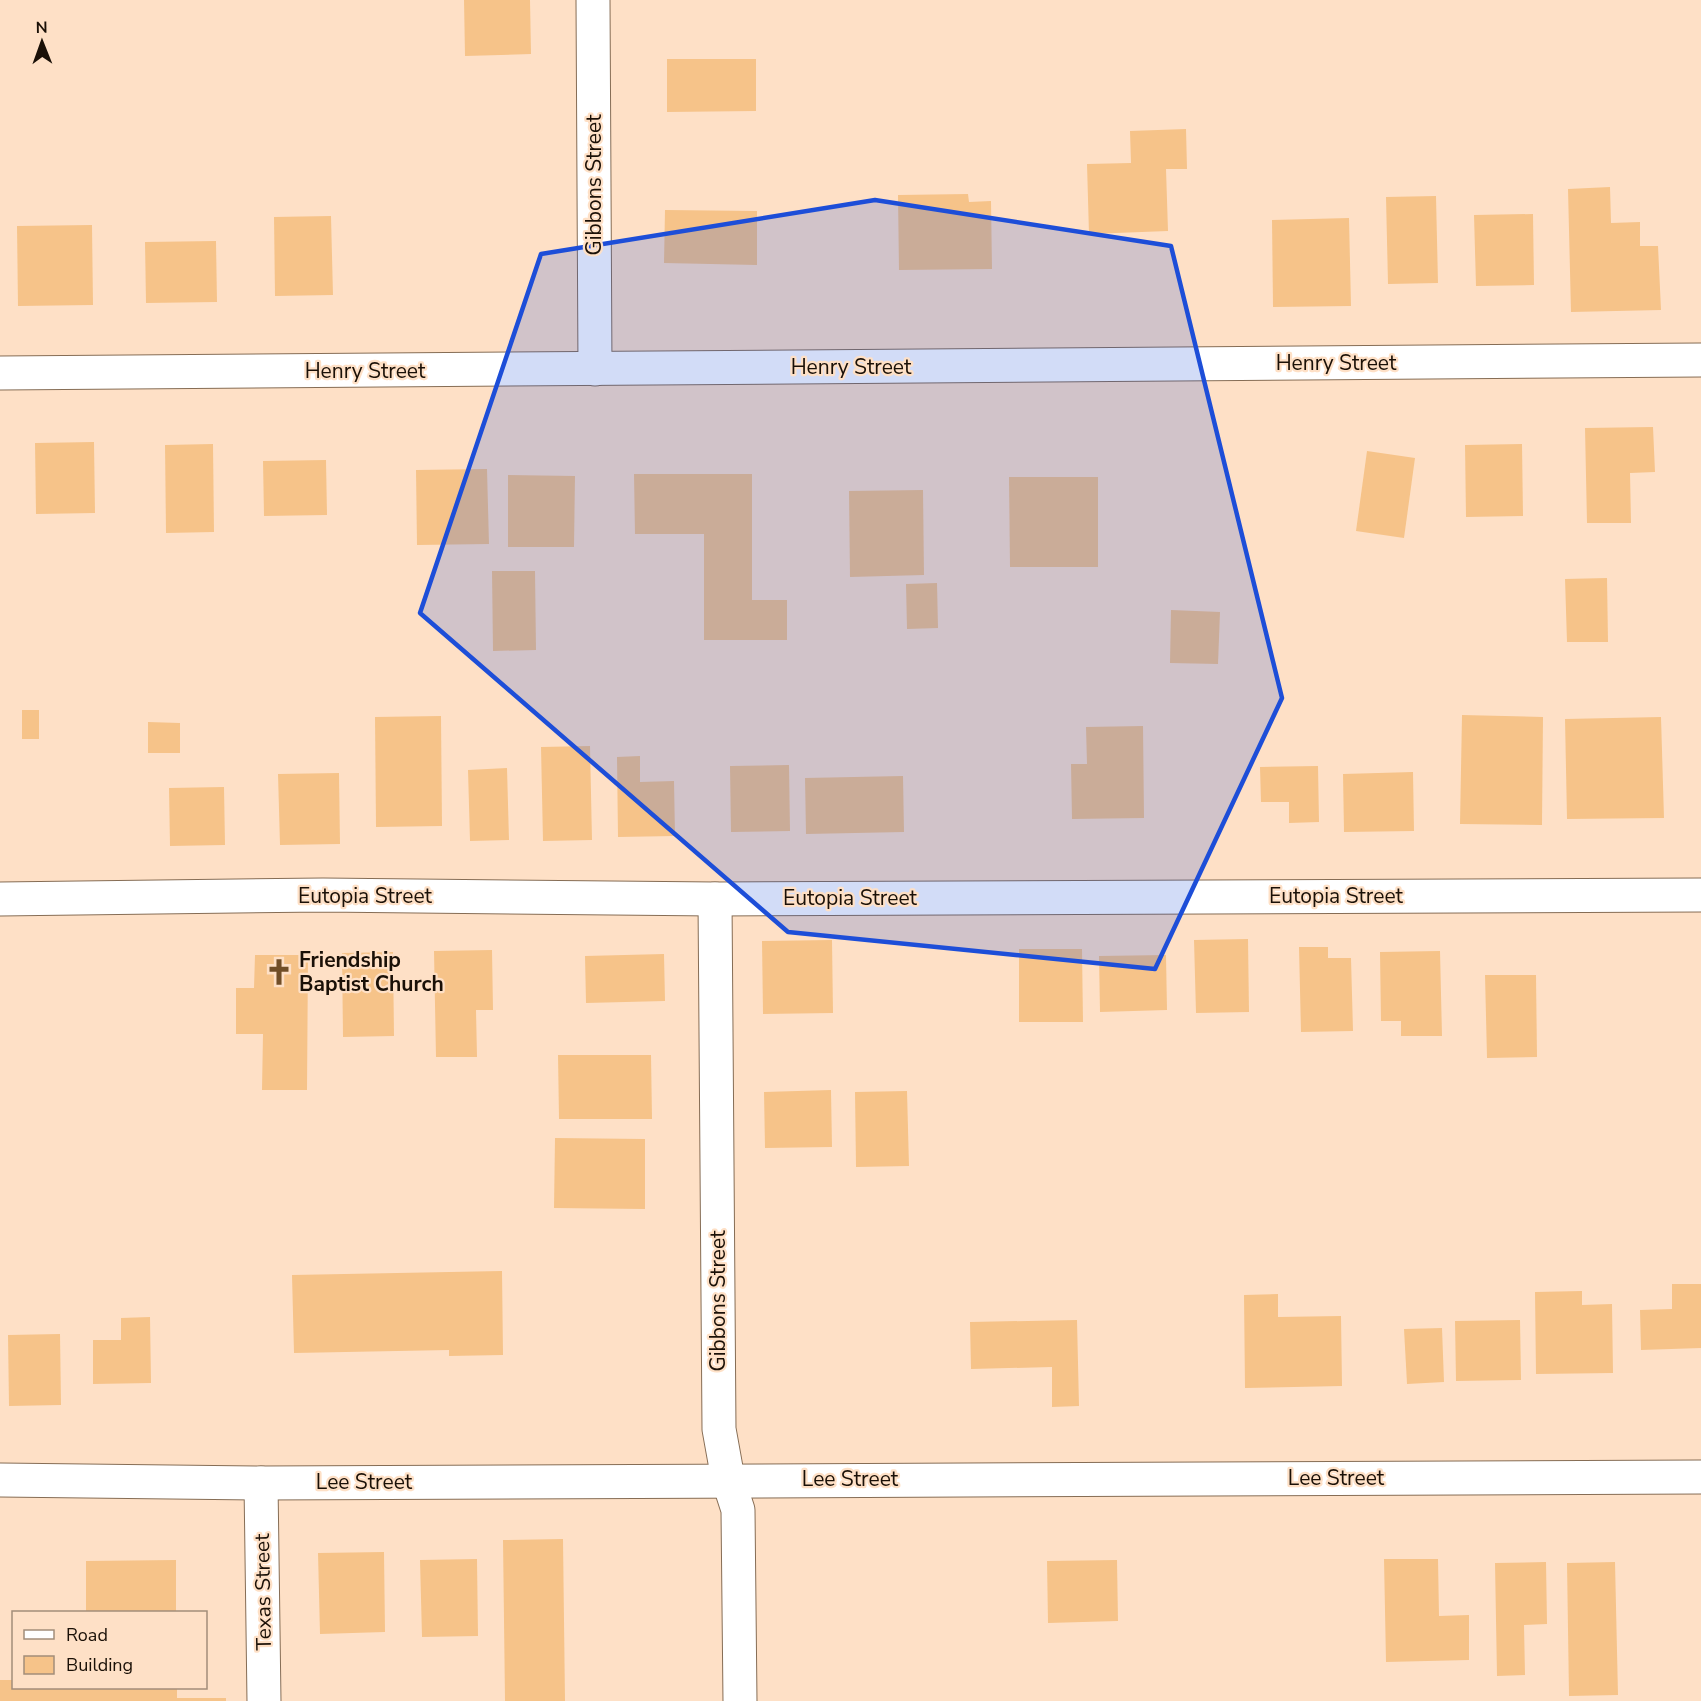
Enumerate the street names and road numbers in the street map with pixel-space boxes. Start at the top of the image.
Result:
street label: Gibbons Street [580,114,608,256]
street label: Henry Street [1276,349,1397,377]
street label: Henry Street [791,353,912,381]
street label: Henry Street [305,357,426,385]
street label: Eutopia Street [298,882,433,910]
street label: Eutopia Street [1269,882,1404,910]
street label: Eutopia Street [783,884,918,912]
street label: Gibbons Street [704,1230,732,1372]
street label: Lee Street [1288,1464,1385,1492]
street label: Lee Street [802,1465,899,1493]
street label: Lee Street [316,1468,413,1496]
street label: Texas Street [248,1533,278,1651]

